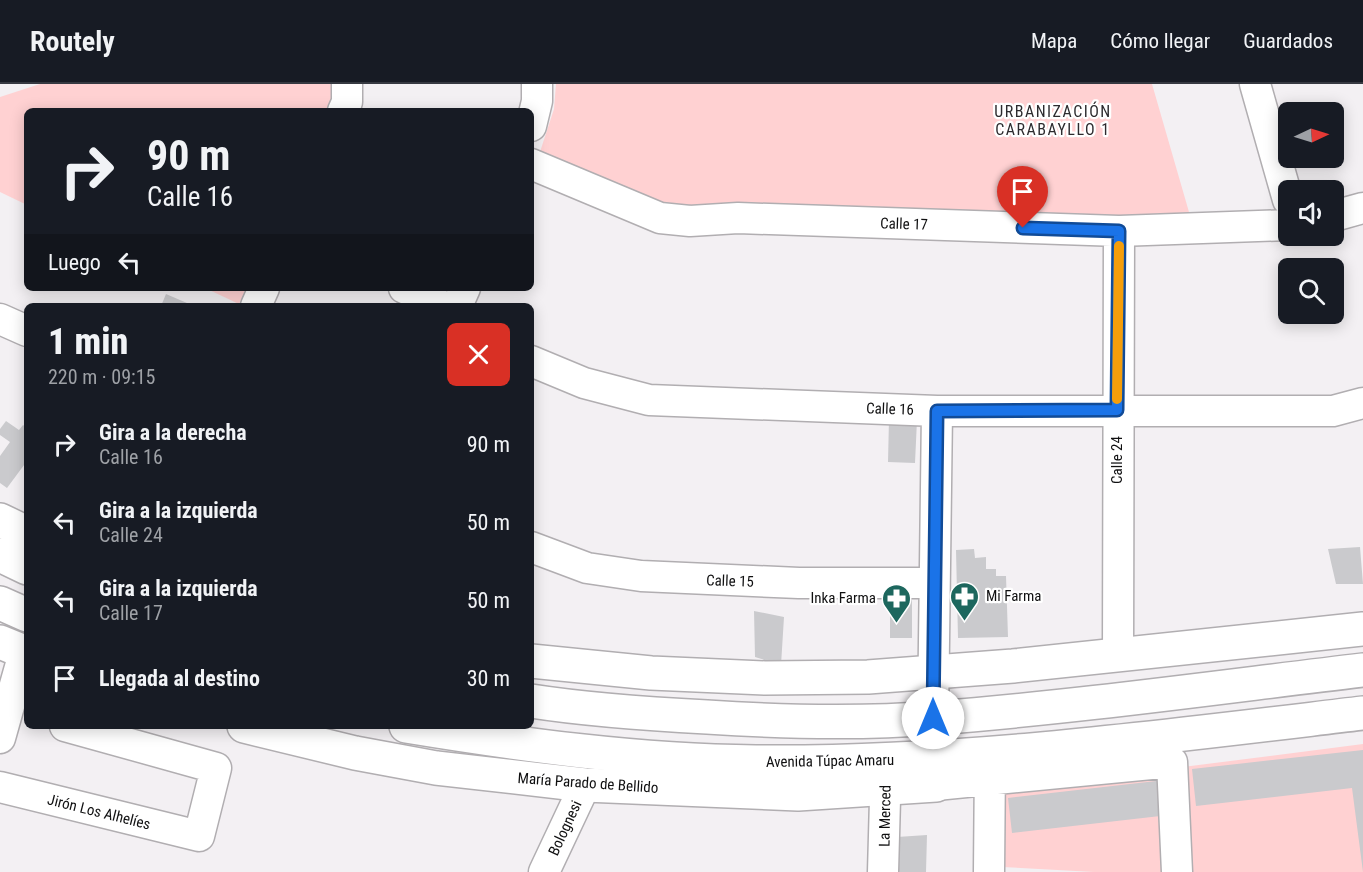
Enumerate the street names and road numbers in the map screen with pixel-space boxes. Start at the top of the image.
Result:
street label: Calle 17 [880,214,928,234]
street label: Calle 16 [866,399,914,419]
street label: Calle 24 [1108,436,1126,484]
street label: Calle 15 [706,571,754,591]
street label: Avenida Túpac Amaru [766,751,894,771]
street label: María Parado de Bellido [517,769,659,797]
street label: La Merced [875,785,895,847]
street label: Jirón Los Alhelíes [46,791,153,834]
street label: Bolognesi [544,798,586,858]

